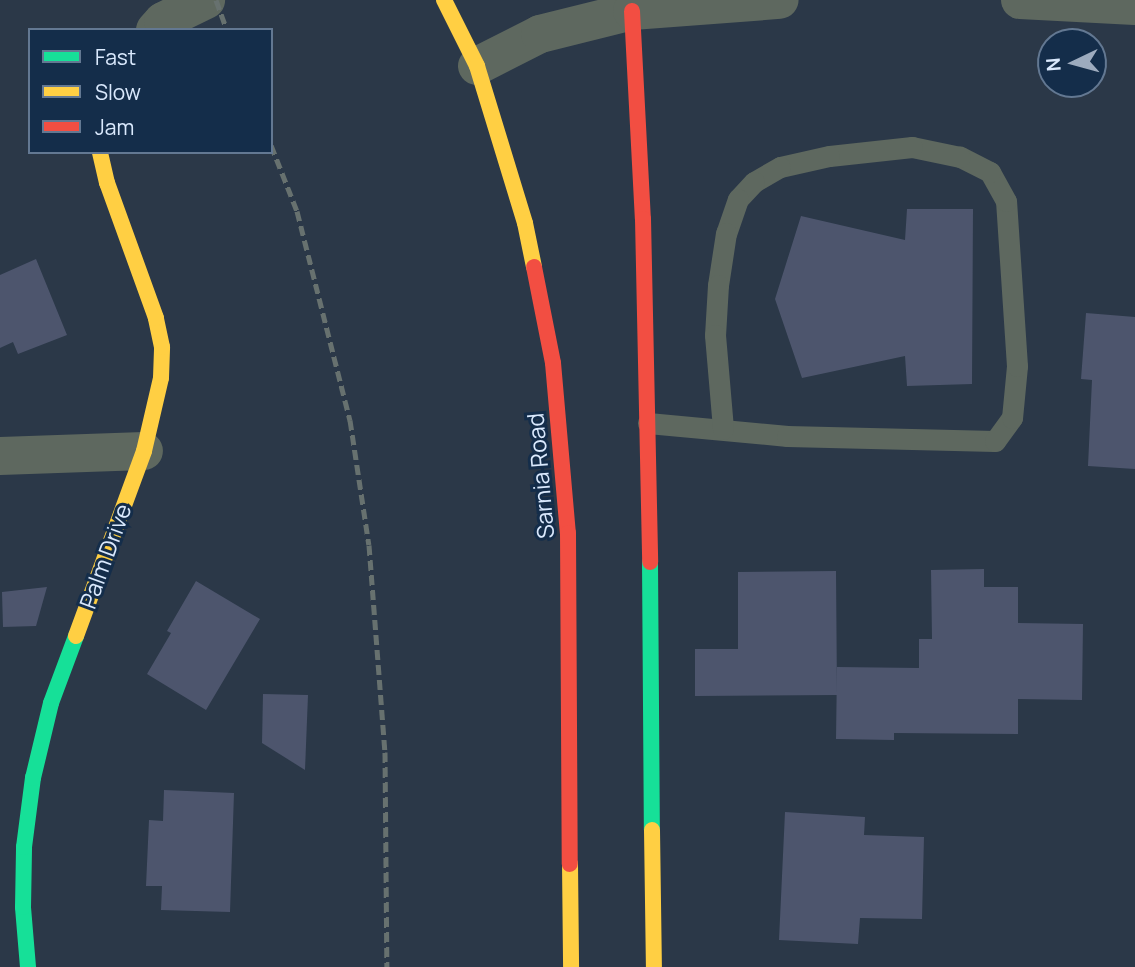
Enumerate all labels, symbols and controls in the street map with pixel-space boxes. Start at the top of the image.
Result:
legend [28,28,273,154]
north arrow [1037,28,1107,98]
text: Fast [95,43,136,71]
text: N [1040,57,1067,73]
text: Slow [95,78,141,106]
text: Jam [95,113,134,141]
street label: Sarnia Road [521,412,559,540]
street label: Palm Drive [73,500,137,612]

